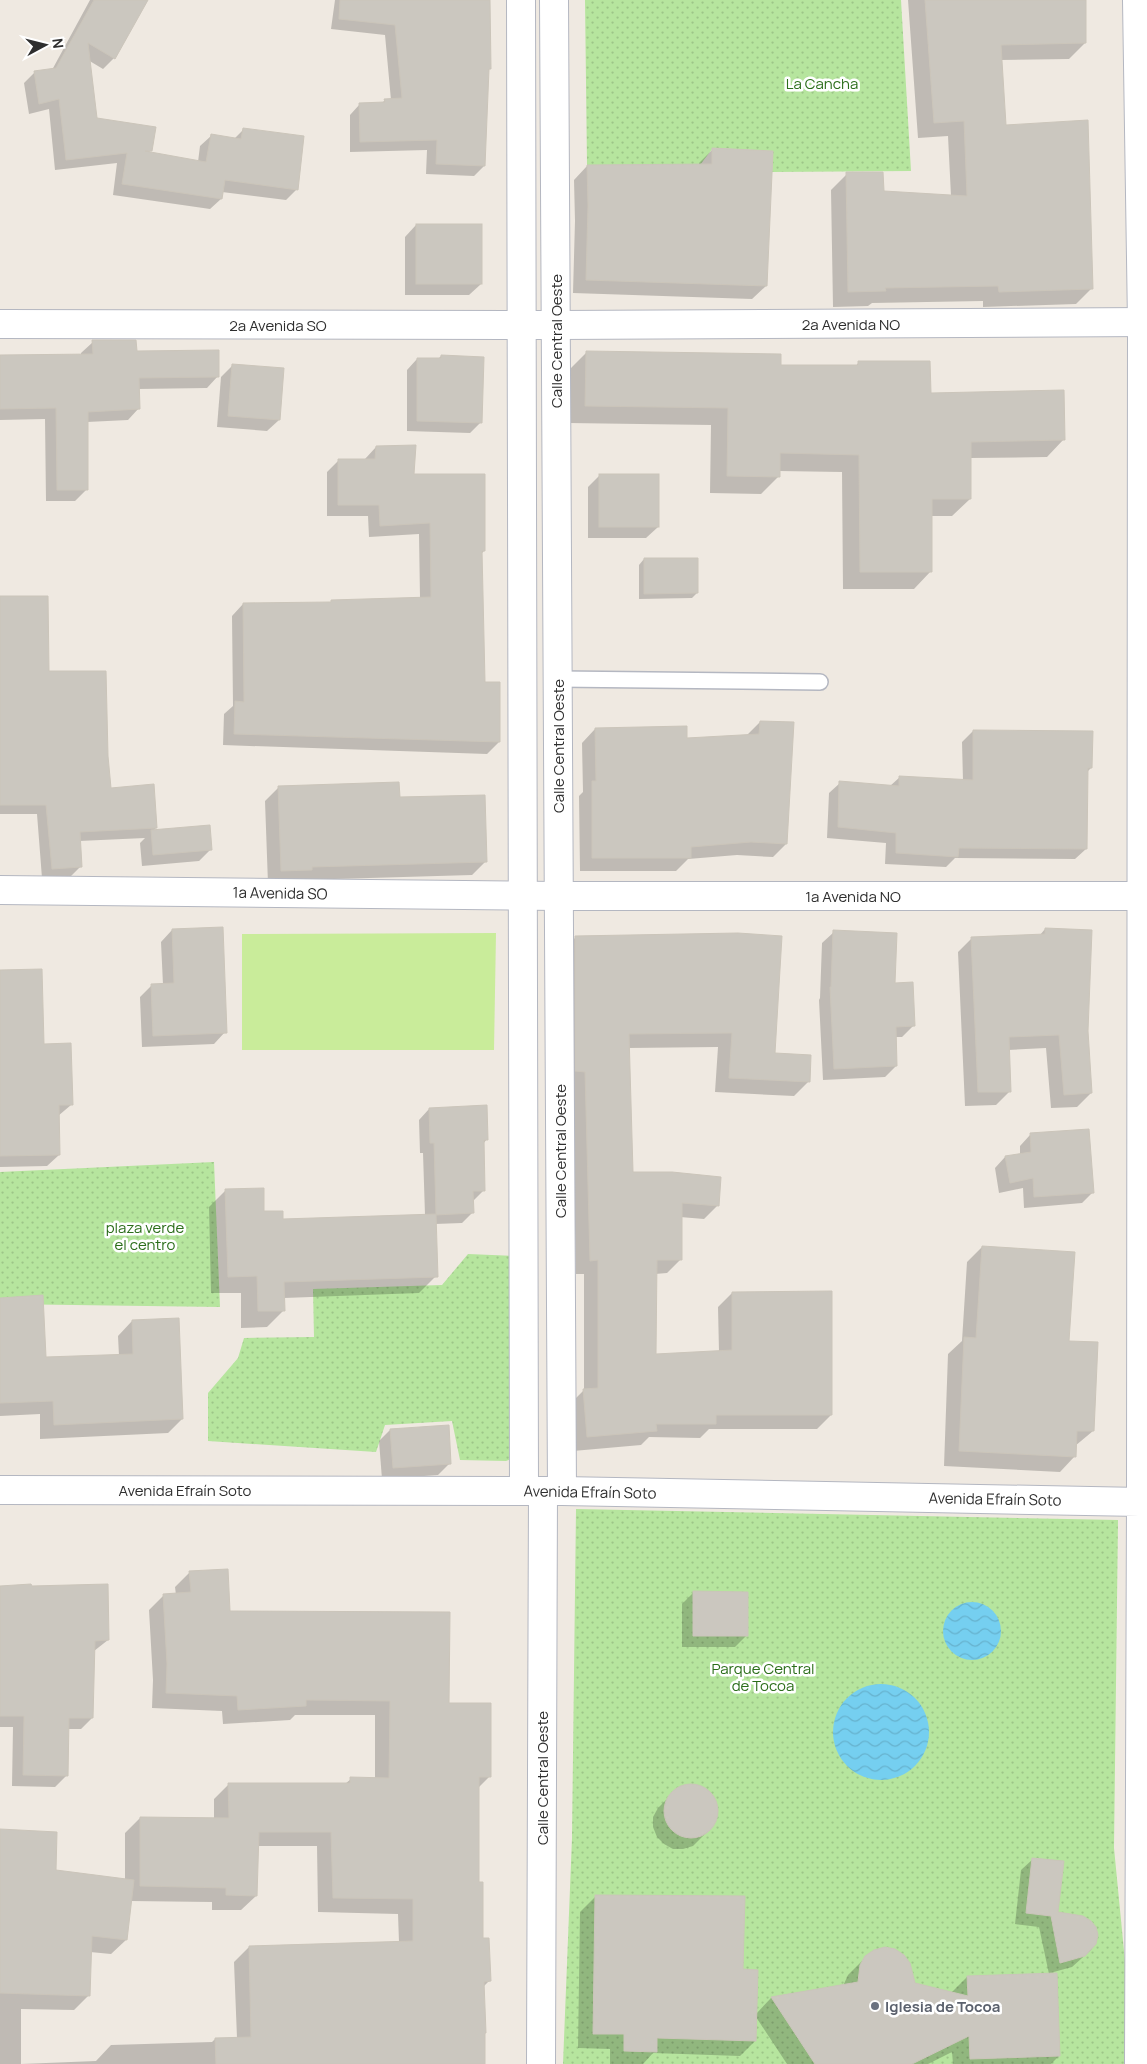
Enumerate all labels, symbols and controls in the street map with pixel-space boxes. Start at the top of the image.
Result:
north arrow [20,20,70,70]
text: N [48,37,68,50]
park label: La Cancha [786,73,858,94]
street label: Calle Central Oeste [546,274,567,408]
street label: 2a Avenida NO [802,314,900,335]
street label: 2a Avenida SO [229,315,327,336]
street label: Calle Central Oeste [548,679,569,813]
street label: 1a Avenida SO [232,882,328,904]
street label: 1a Avenida NO [805,886,901,907]
street label: Calle Central Oeste [550,1084,571,1218]
park label: plaza verde el centro [106,1217,184,1255]
street label: Avenida Efraín Soto [119,1480,252,1501]
street label: Avenida Efraín Soto [523,1480,657,1504]
street label: Avenida Efraín Soto [928,1487,1062,1511]
park label: Parque Central de Tocoa [711,1658,815,1696]
street label: Calle Central Oeste [532,1711,553,1845]
place label: Iglesia de Tocoa [885,1996,1000,2017]
marker: Iglesia de Tocoa [869,2000,881,2012]

